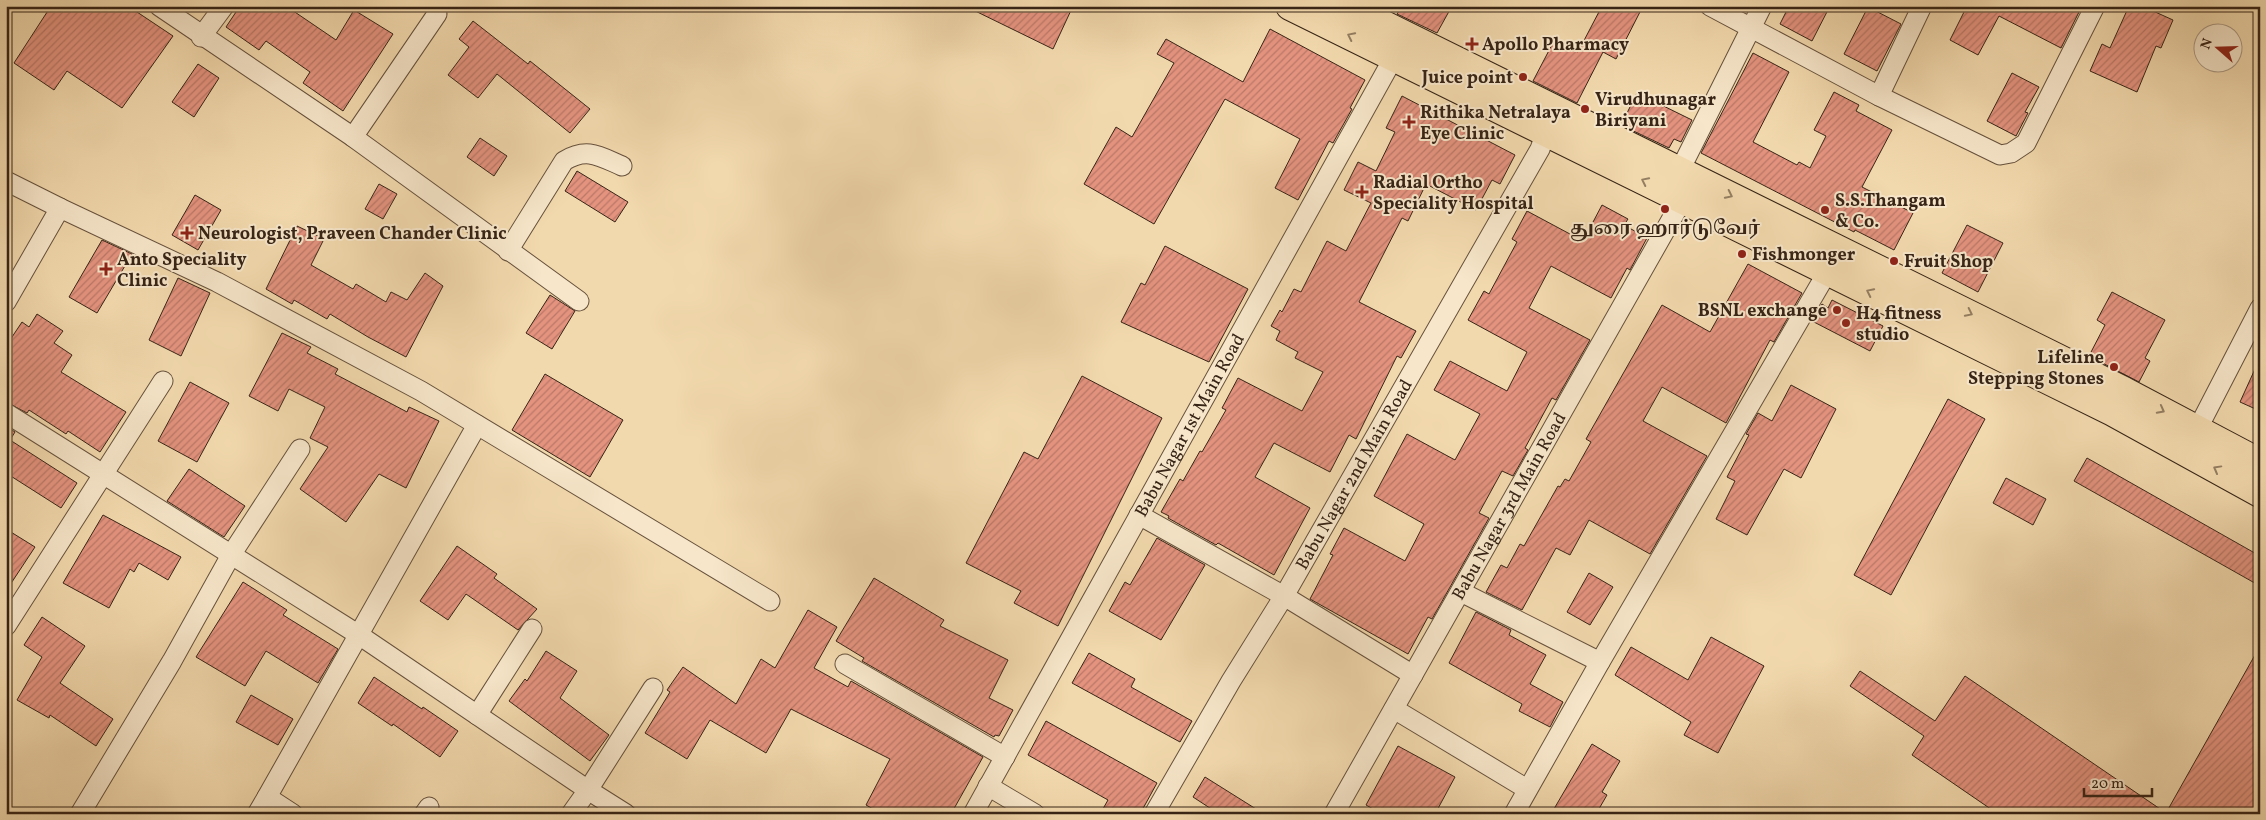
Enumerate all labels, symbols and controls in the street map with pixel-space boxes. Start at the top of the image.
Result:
north arrow [2194,22,2244,72]
one-way arrow [1347,32,1356,42]
place label: Apollo Pharmacy [1482,33,1629,58]
text: N [2197,36,2218,52]
marker: Apollo Pharmacy [1466,38,1478,50]
place label: Juice point [1421,66,1513,91]
marker: Juice point [1517,71,1529,83]
place label: Virudhunagar Biriyani [1595,88,1716,134]
place label: Rithika Netralaya Eye Clinic [1420,101,1571,147]
marker: Virudhunagar Biriyani [1579,103,1591,115]
marker: Rithika Netralaya Eye Clinic [1402,115,1416,129]
place label: Radial Ortho Speciality Hospital [1373,171,1534,217]
one-way arrow [1642,177,1651,187]
marker: Radial Ortho Speciality Hospital [1355,185,1369,199]
one-way arrow [1724,189,1733,199]
place label: S.S.Thangam & Co. [1835,189,1946,235]
marker: துரை ஹார்டுவேர் [1659,203,1671,215]
marker: S.S.Thangam & Co. [1819,204,1831,216]
place label: துரை ஹார்டுவேர் [1570,217,1761,242]
place label: Neurologist, Praveen Chander Clinic [198,222,507,247]
marker: Neurologist, Praveen Chander Clinic [180,226,194,240]
place label: Fishmonger [1752,243,1856,268]
place label: Anto Speciality Clinic [117,248,247,294]
marker: Fishmonger [1736,248,1748,260]
place label: Fruit Shop [1904,250,1993,275]
marker: Fruit Shop [1888,255,1900,267]
marker: Anto Speciality Clinic [99,262,113,276]
one-way arrow [1866,288,1875,298]
place label: BSNL exchange [1698,299,1827,324]
place label: H4 fitness studio [1856,302,1942,348]
marker: BSNL exchange [1831,304,1843,316]
one-way arrow [1964,307,1973,318]
marker: H4 fitness studio [1840,317,1852,329]
street label: Babu Nagar 1st Main Road [1130,330,1252,522]
place label: Lifeline Stepping Stones [1968,346,2104,392]
marker: Lifeline Stepping Stones [2108,361,2120,373]
street label: Babu Nagar 2nd Main Road [1290,375,1419,575]
one-way arrow [2155,404,2164,414]
street label: Babu Nagar 3rd Main Road [1447,408,1573,605]
one-way arrow [2213,465,2222,475]
scale bar [2084,765,2151,797]
text: 20 m [2091,774,2124,795]

